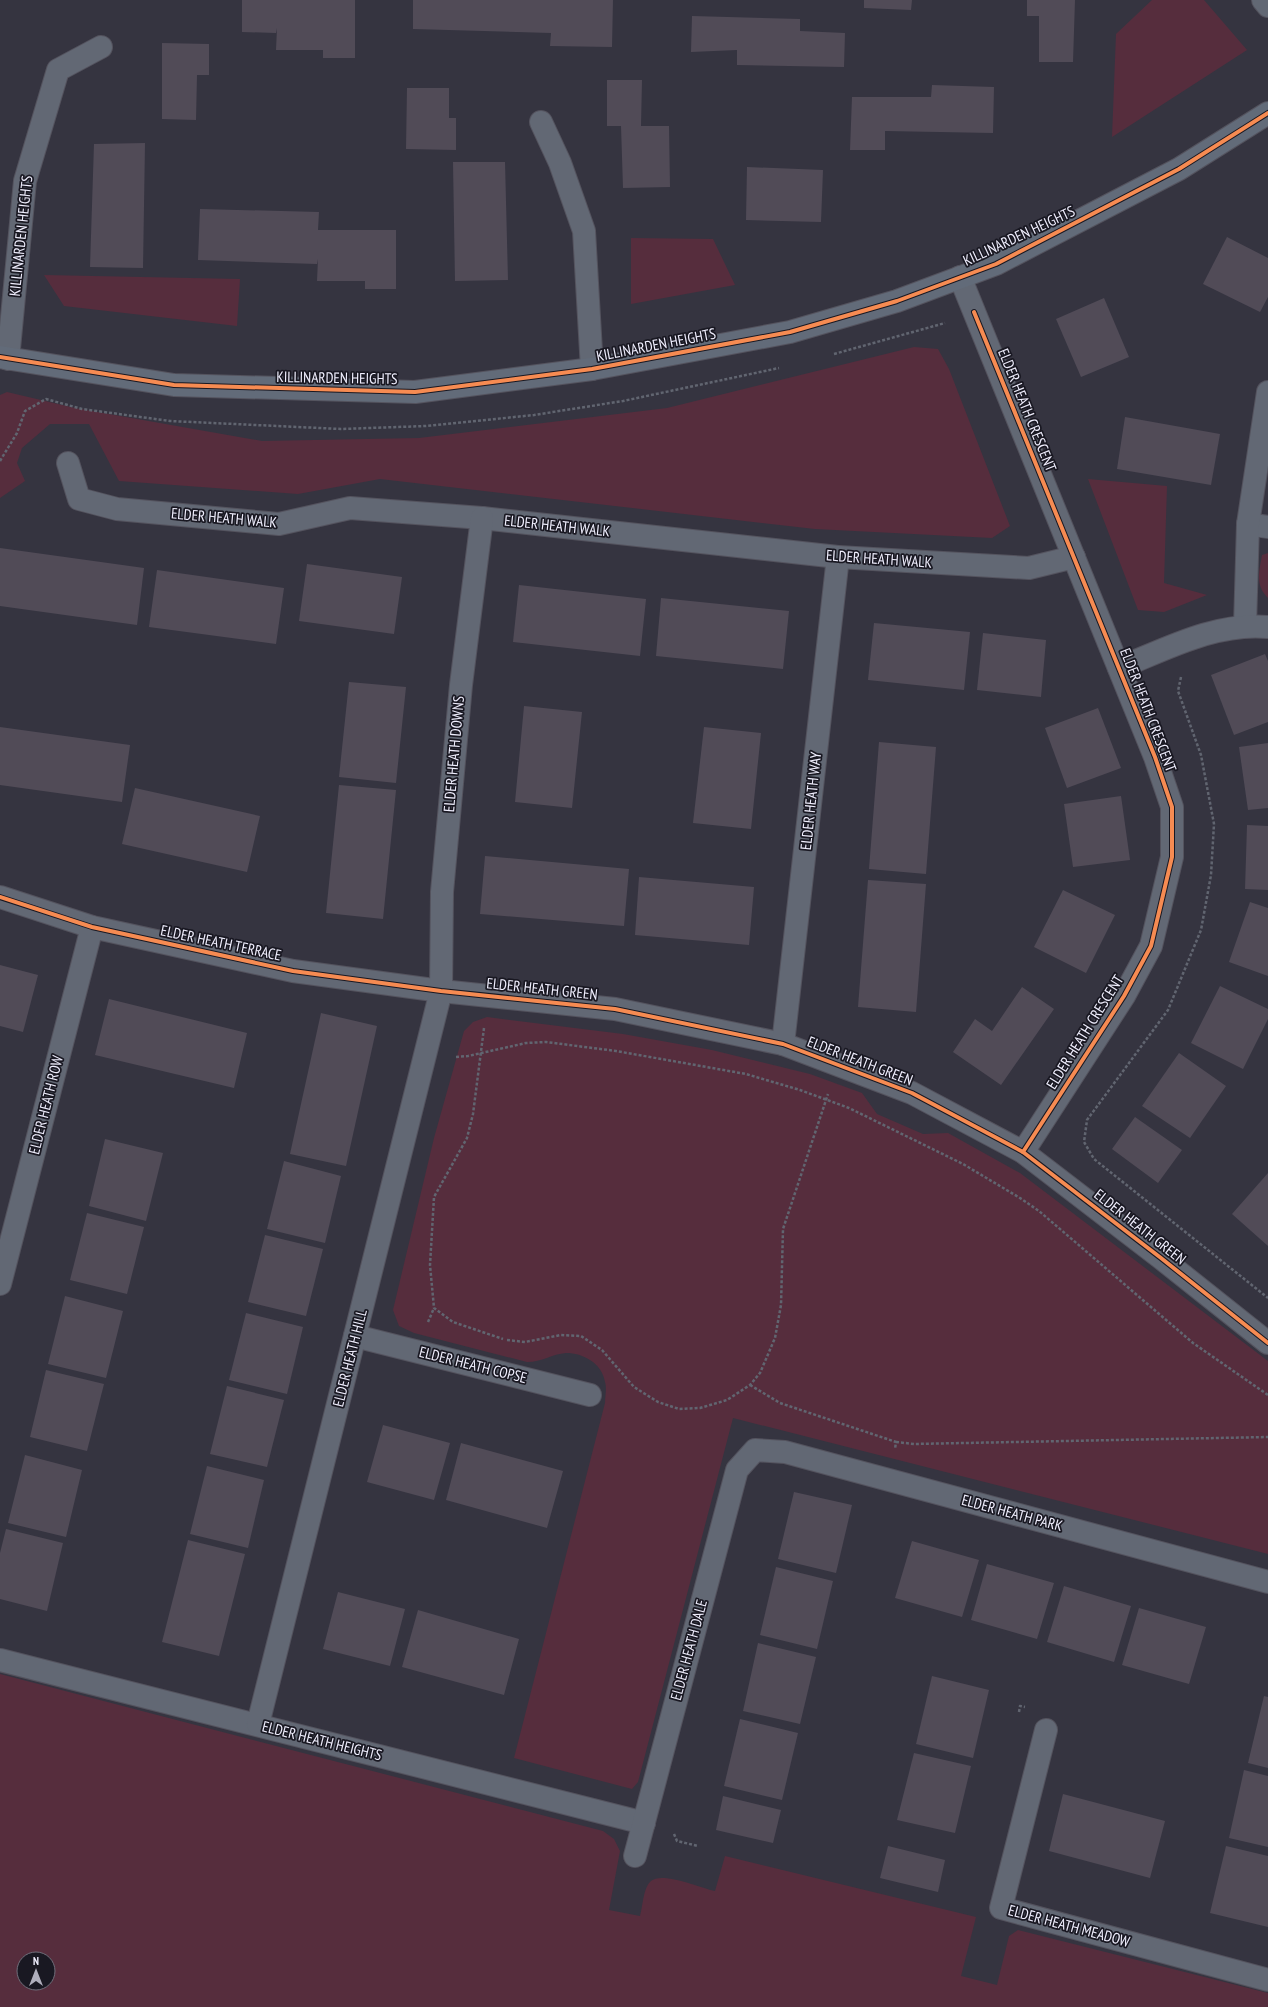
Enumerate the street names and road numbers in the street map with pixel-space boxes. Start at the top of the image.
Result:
street label: KILLINARDEN HEIGHTS [5,175,36,297]
street label: KILLINARDEN HEIGHTS [960,201,1078,270]
street label: KILLINARDEN HEIGHTS [595,324,717,365]
street label: ELDER HEATH CRESCENT [994,346,1061,474]
street label: KILLINARDEN HEIGHTS [276,367,398,388]
street label: ELDER HEATH WALK [170,503,278,532]
street label: ELDER HEATH WALK [503,511,611,541]
street label: ELDER HEATH WALK [825,545,933,572]
street label: ELDER HEATH CRESCENT [1116,645,1181,775]
street label: ELDER HEATH DOWNS [439,695,468,813]
street label: ELDER HEATH WAY [796,751,825,851]
street label: ELDER HEATH TERRACE [159,920,283,965]
street label: ELDER HEATH CRESCENT [1042,971,1128,1092]
street label: ELDER HEATH GREEN [486,973,599,1004]
street label: ELDER HEATH GREEN [805,1032,916,1089]
street label: ELDER HEATH ROW [24,1054,67,1156]
street label: ELDER HEATH GREEN [1091,1185,1190,1268]
street label: ELDER HEATH HILL [328,1306,371,1409]
street label: ELDER HEATH COPSE [417,1342,529,1387]
street label: ELDER HEATH PARK [960,1490,1065,1535]
street label: ELDER HEATH DALE [666,1598,711,1702]
street label: ELDER HEATH HEIGHTS [260,1716,384,1765]
street label: ELDER HEATH MEADOW [1006,1900,1132,1951]

